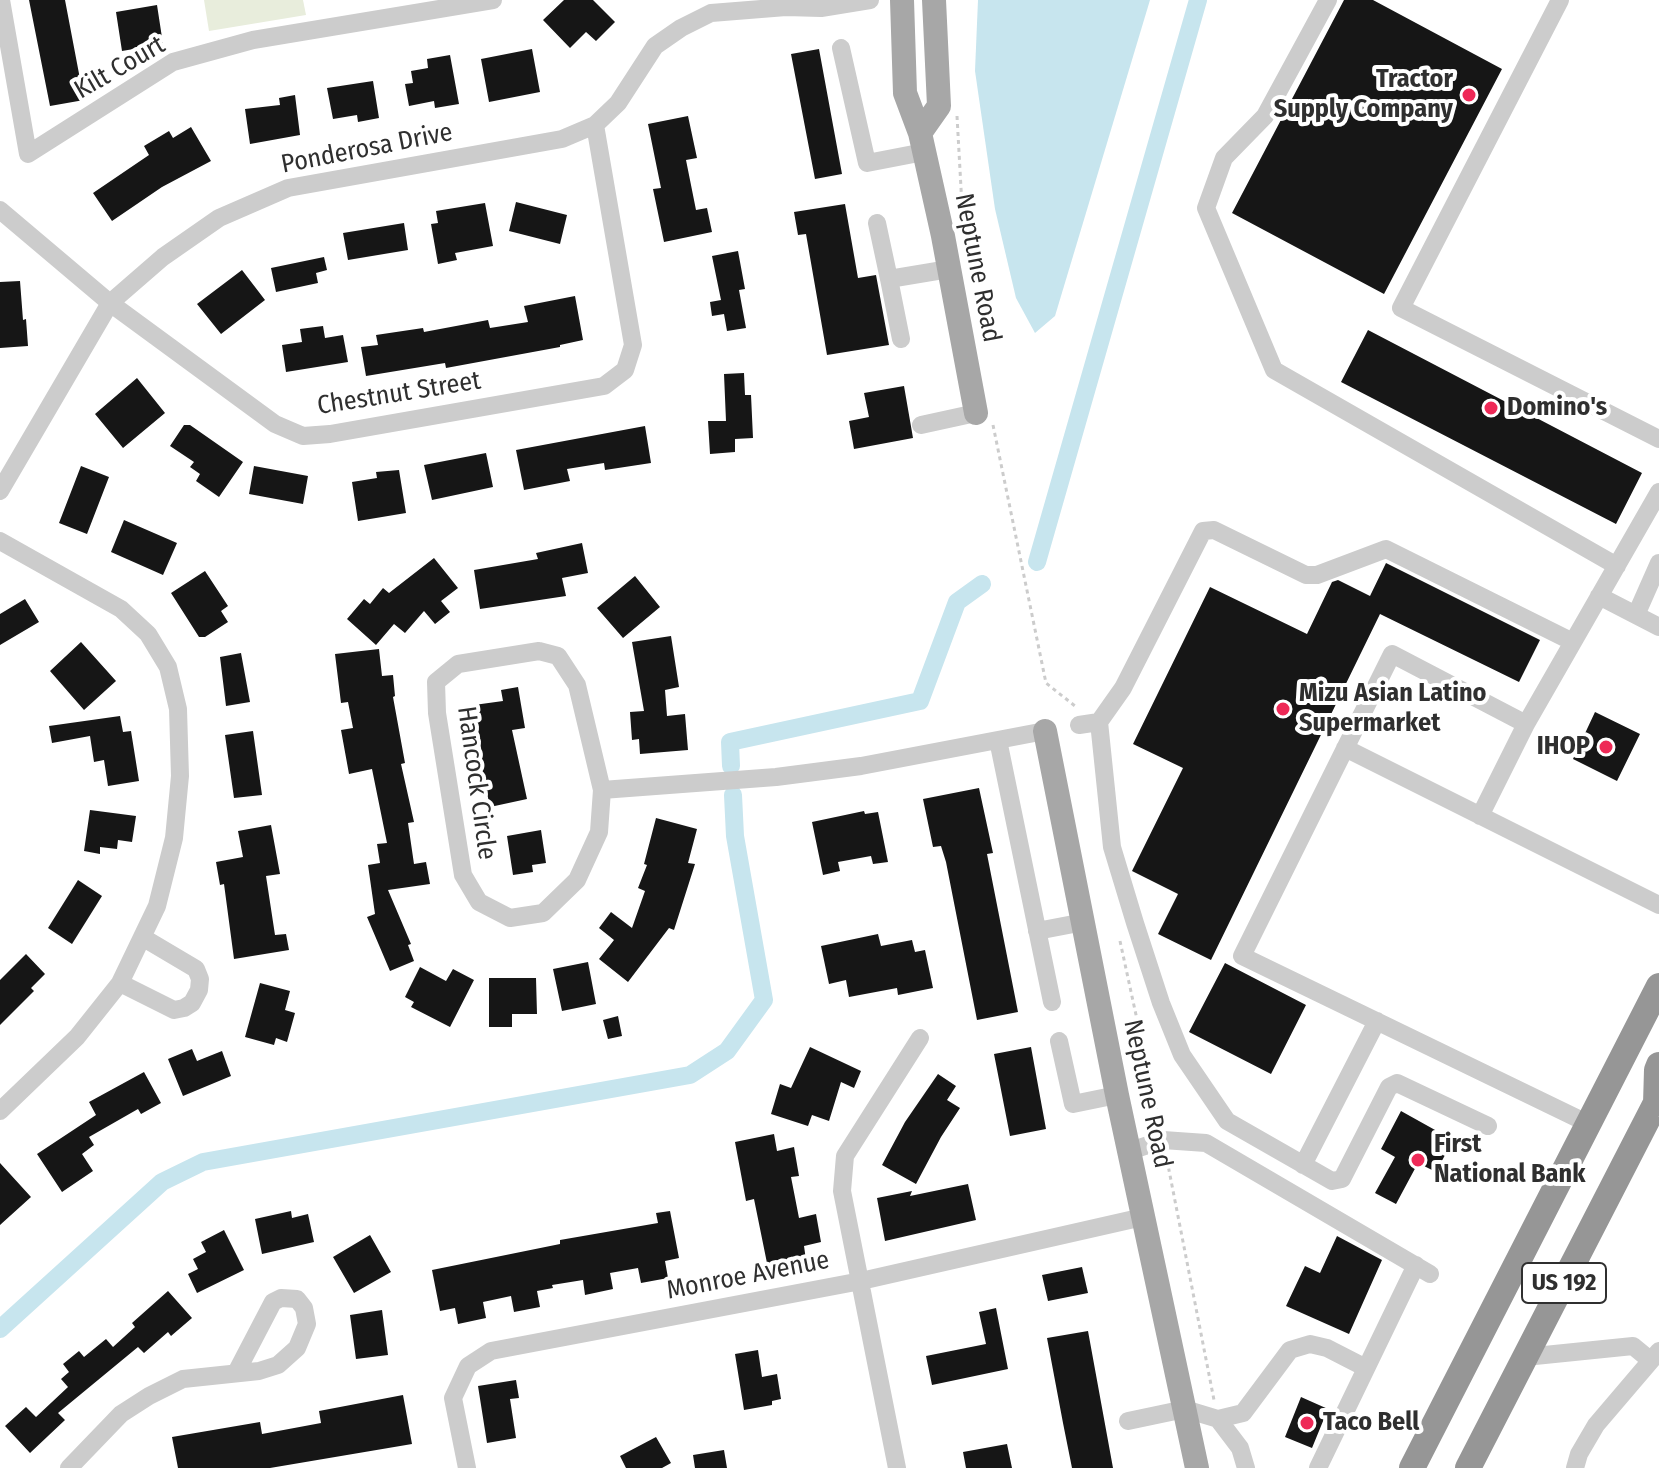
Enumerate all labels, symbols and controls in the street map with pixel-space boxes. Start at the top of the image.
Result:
street label: Kilt Court [69,30,171,106]
place label: Tractor Supply Company [1274,64,1453,126]
marker: Tractor Supply Company [1460,86,1478,104]
street label: Ponderosa Drive [279,117,455,181]
street label: Neptune Road [947,191,1007,345]
street label: Chestnut Street [315,366,483,422]
place label: Domino's [1507,392,1607,424]
marker: Domino's [1482,399,1500,417]
place label: Mizu Asian Latino Supermarket [1299,678,1486,740]
marker: Mizu Asian Latino Supermarket [1274,700,1292,718]
street label: Hancock Circle [450,704,502,862]
place label: IHOP [1537,731,1590,763]
marker: IHOP [1597,738,1615,756]
street label: Neptune Road [1116,1017,1178,1171]
place label: First National Bank [1434,1129,1585,1190]
marker: First National Bank [1409,1151,1427,1169]
street label: Monroe Avenue [664,1245,832,1307]
road number: US 192 [1522,1263,1606,1303]
place label: Taco Bell [1323,1407,1419,1439]
marker: Taco Bell [1298,1414,1316,1432]

